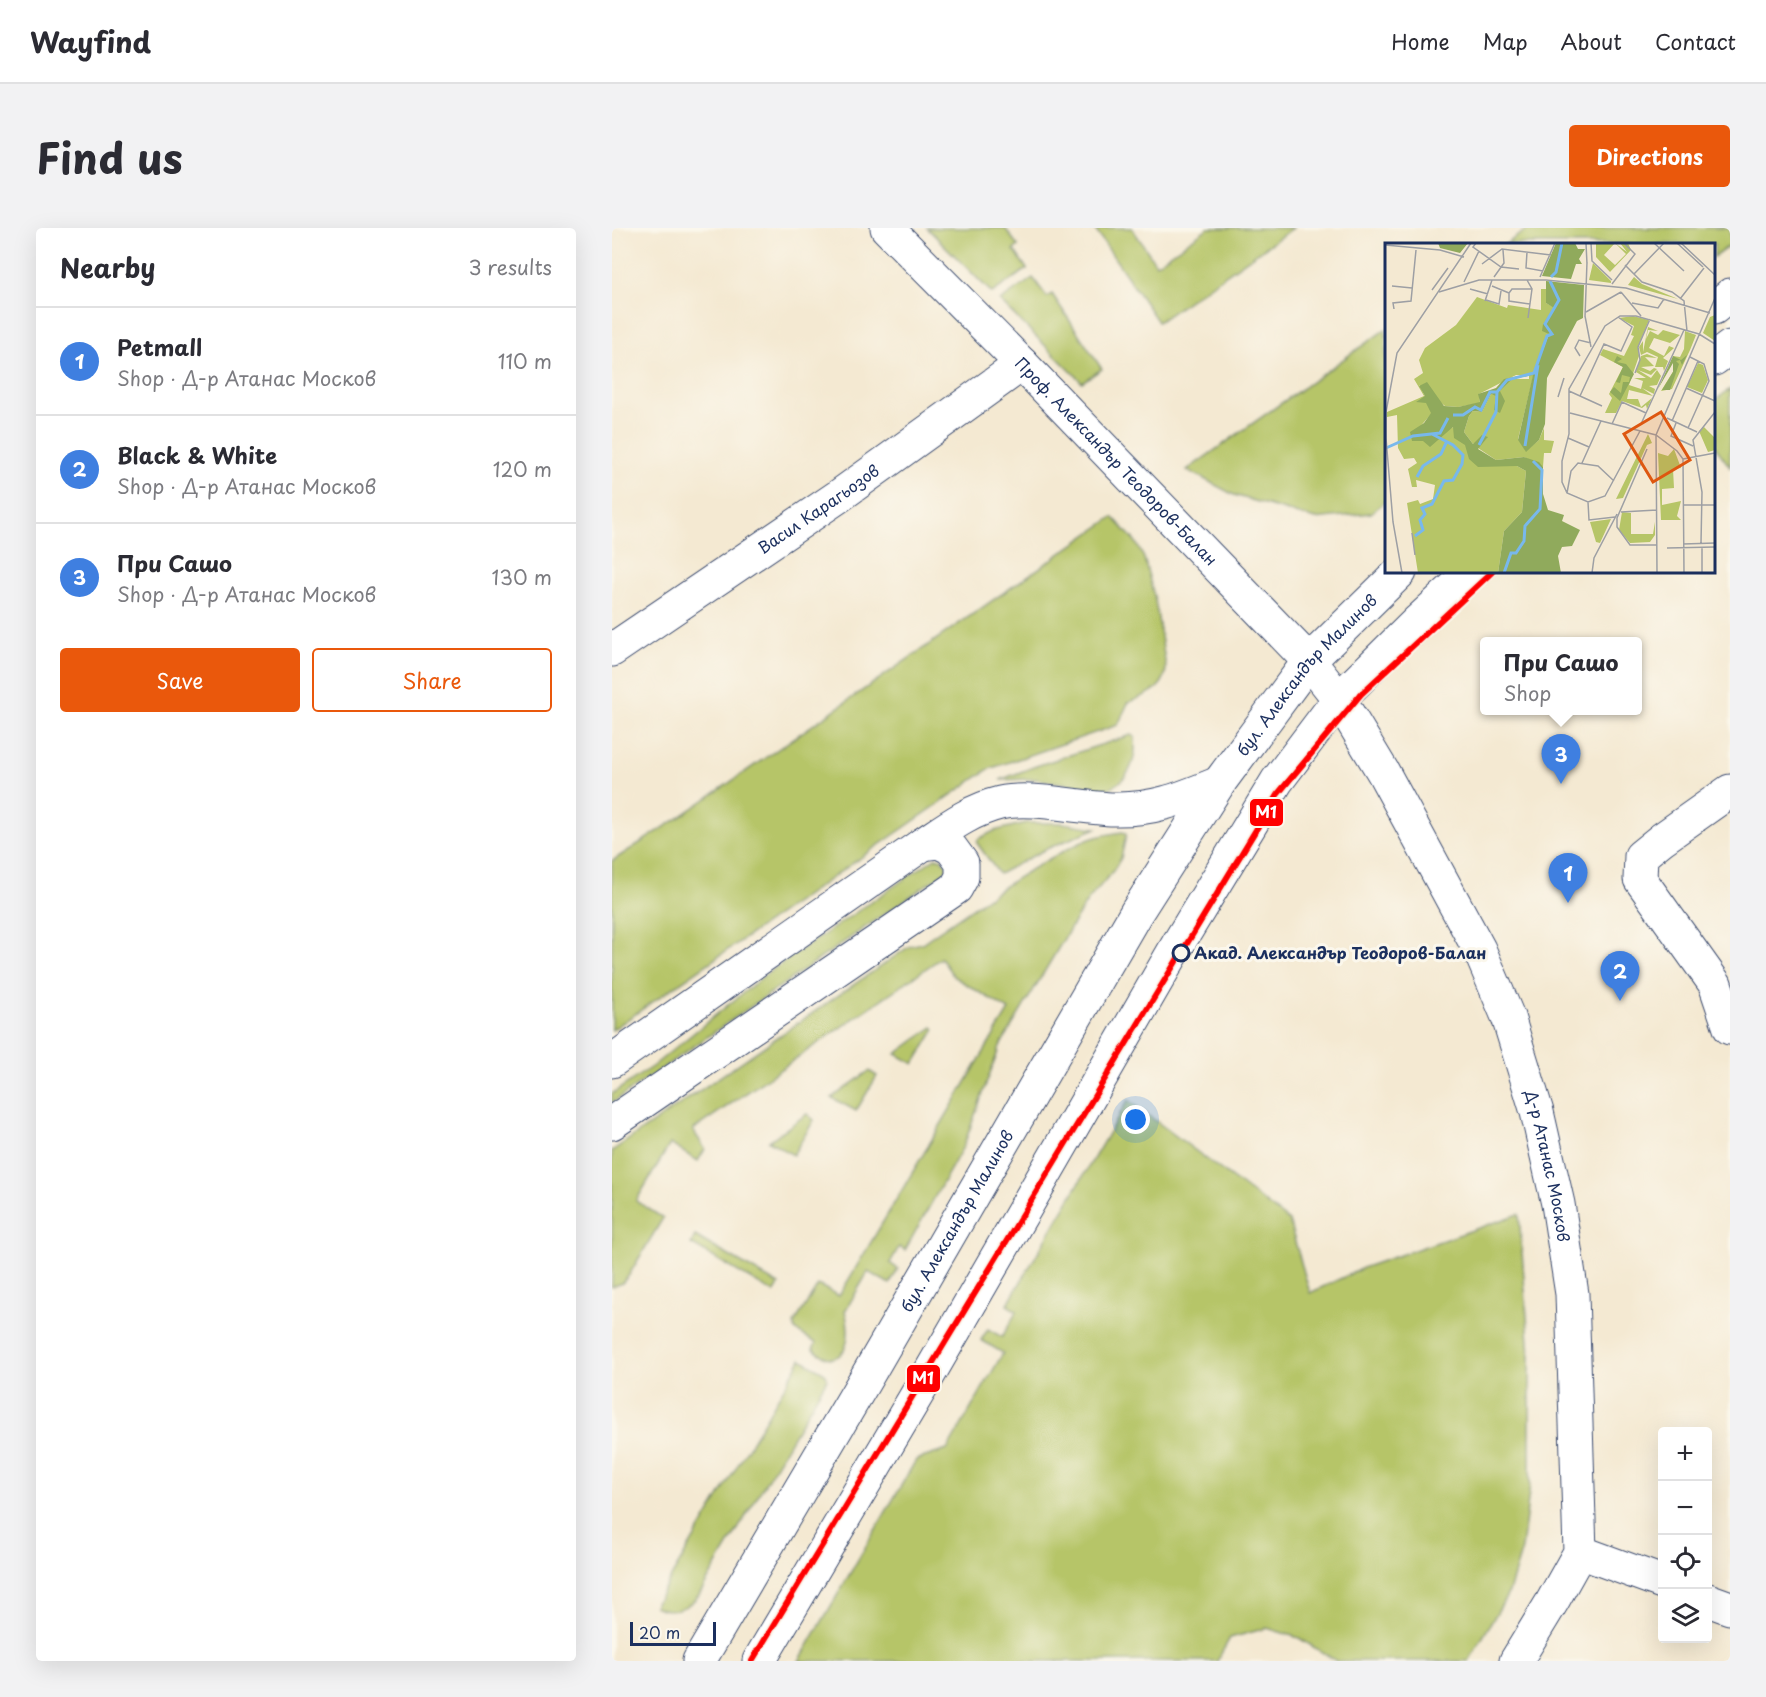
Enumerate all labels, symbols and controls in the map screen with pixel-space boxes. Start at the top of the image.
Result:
text: Wayfind [30,20,151,63]
text: Home [1391,25,1450,57]
text: Map [1483,25,1528,57]
text: About [1561,25,1622,57]
text: Contact [1655,25,1736,57]
text: Find us [36,125,183,188]
button: Directions [1569,125,1730,187]
inset map [1385,243,1715,573]
text: Nearby [60,248,155,287]
text: 3 results [469,252,552,282]
text: Petmall [117,330,202,363]
text: 1 [75,346,84,376]
text: 110 m [498,346,552,376]
street label: Проф. Александър Теодоров-Балан [1010,351,1223,570]
text: Shop · Д-р Атанас Москов [117,363,376,393]
text: Black & White [117,438,277,471]
text: 2 [72,454,87,484]
text: 120 m [493,454,552,484]
street label: Васил Карагьозов [752,458,884,559]
text: Shop · Д-р Атанас Москов [117,471,376,501]
text: При Сашо [117,546,232,579]
text: 3 [73,562,86,592]
text: 130 m [492,562,552,592]
text: Shop · Д-р Атанас Москов [117,579,376,609]
street label: бул. Александър Малинов [1230,588,1382,760]
popup [1480,637,1642,715]
text: При Сашо [1503,645,1619,678]
button: Save [60,648,300,712]
button: Share [312,648,552,712]
text: Shop [1503,678,1551,708]
pin: 3 [1542,734,1580,784]
line badge: M1 [1249,798,1284,827]
text: M1 [1255,799,1277,823]
pin: 1 [1548,854,1588,903]
place label: Акад. Александър Теодоров-Балан [1194,940,1486,964]
marker: Акад. Александър Теодоров-Балан [1172,944,1190,962]
pin: 2 [1600,952,1640,1001]
street label: Д-р Атанас Москов [1520,1086,1577,1243]
your location [1121,1105,1150,1134]
street label: бул. Александър Малинов [894,1125,1018,1316]
line badge: M1 [906,1364,941,1393]
text: M1 [912,1365,934,1389]
map controls [1658,1427,1712,1643]
button: + [1658,1427,1712,1481]
button: − [1658,1481,1712,1535]
button: locate [1658,1535,1712,1589]
button: layers [1658,1589,1712,1643]
scale bar [630,1619,716,1646]
text: 20 m [639,1620,680,1644]

